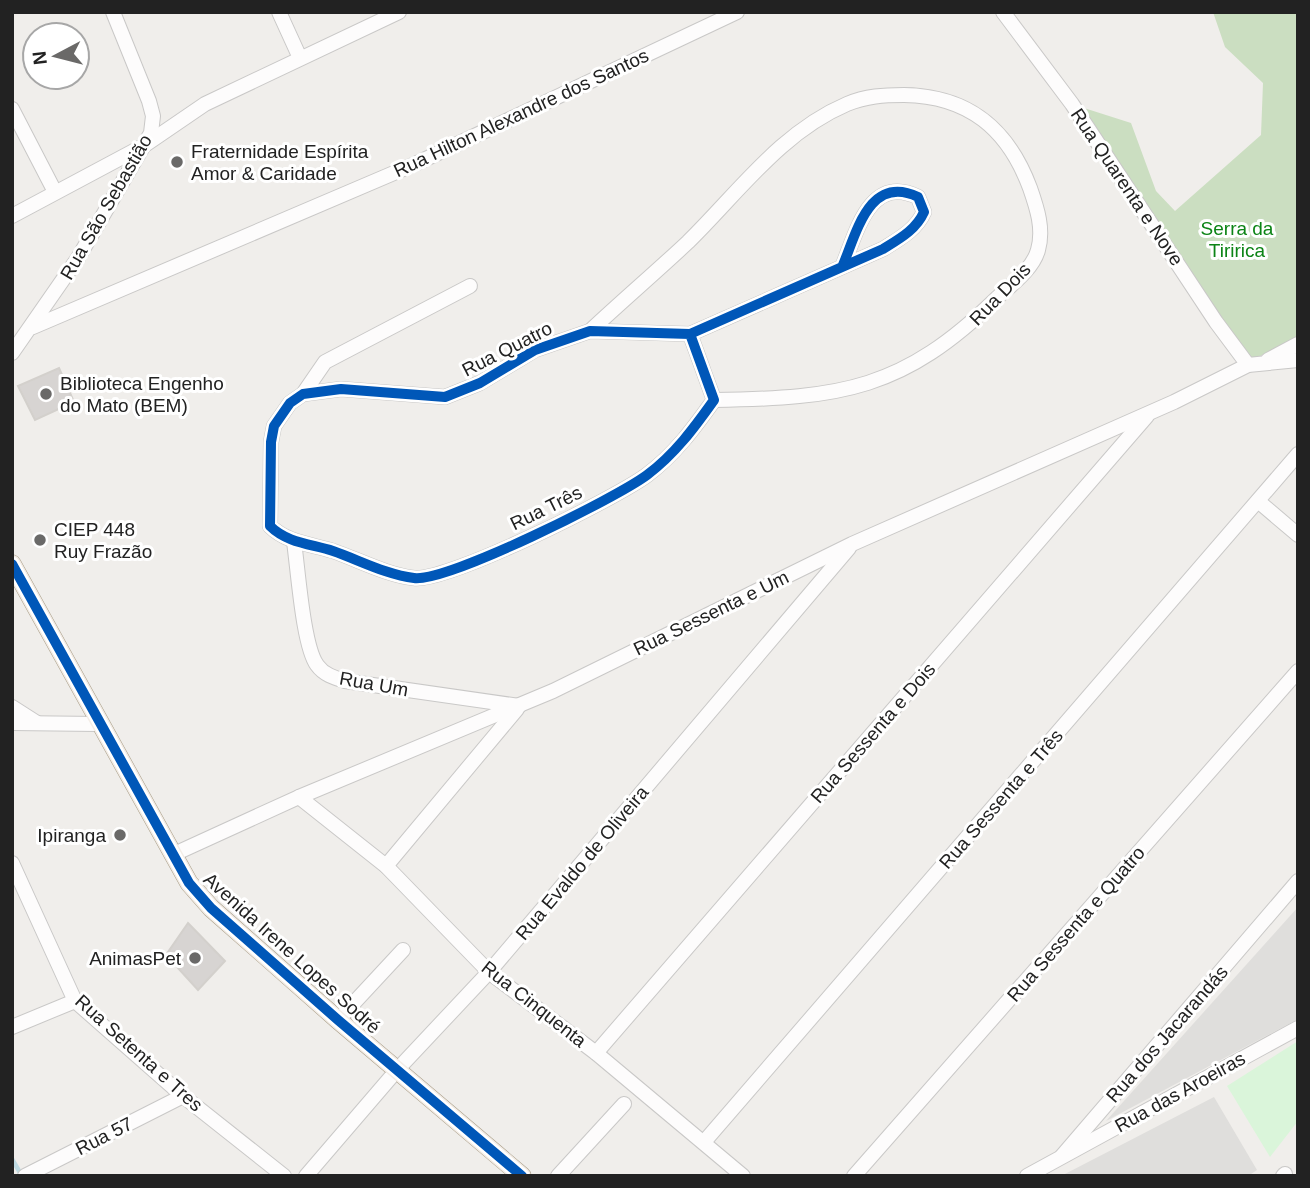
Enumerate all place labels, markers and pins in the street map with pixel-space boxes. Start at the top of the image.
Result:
place label: Fraternidade Espírita Amor & Caridade [191,141,369,184]
marker: Fraternidade Espírita Amor & Caridade [169,154,185,170]
place label: Biblioteca Engenho do Mato (BEM) [60,373,224,416]
marker: Biblioteca Engenho do Mato (BEM) [38,386,54,402]
place label: CIEP 448 Ruy Frazão [54,519,152,562]
marker: CIEP 448 Ruy Frazão [32,532,48,548]
place label: Ipiranga [37,825,106,846]
marker: Ipiranga [112,827,128,843]
place label: AnimasPet [89,948,182,969]
marker: AnimasPet [187,950,203,966]

